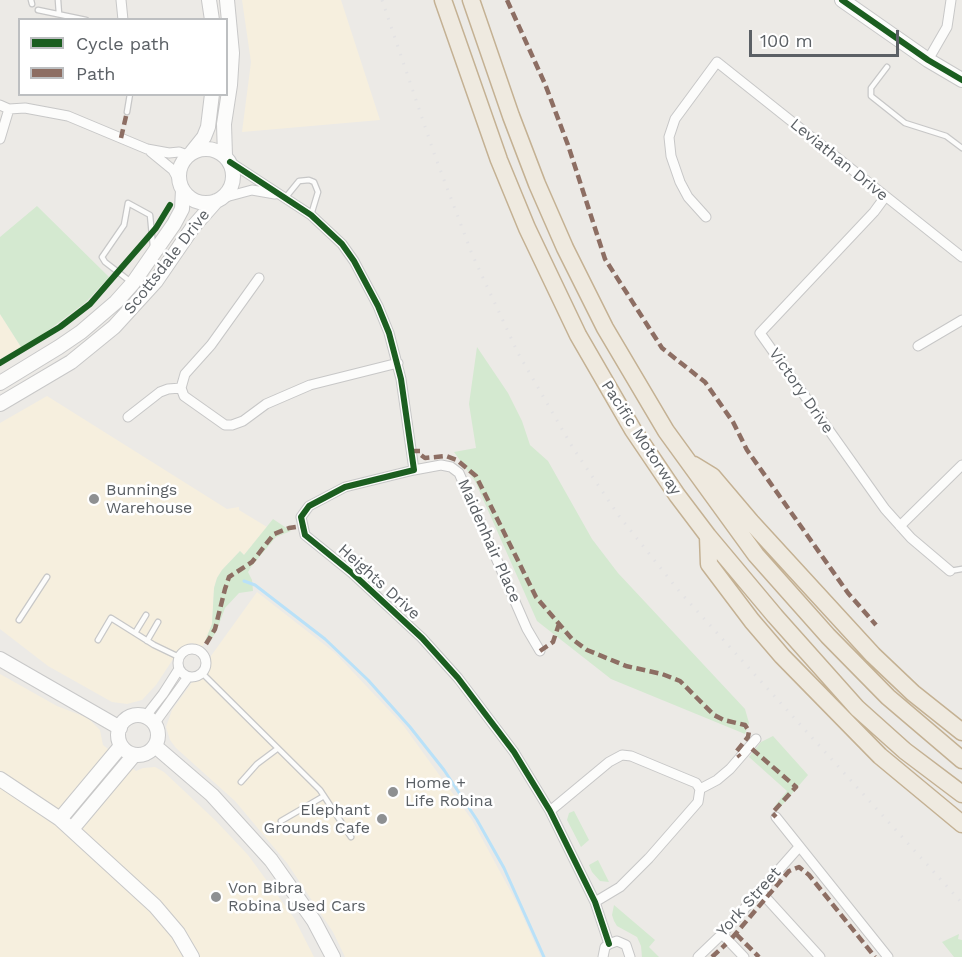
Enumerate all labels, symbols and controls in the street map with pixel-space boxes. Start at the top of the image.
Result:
legend [18,18,228,96]
scale bar [752,18,902,56]
text: 100 m [760,30,813,51]
text: Cycle path [76,33,170,54]
text: Path [76,63,116,84]
street label: Leviathan Drive [786,115,892,205]
street label: Scottsdale Drive [120,206,214,318]
street label: Victory Drive [764,345,838,437]
street label: Pacific Motorway [597,377,685,499]
street label: Maidenhair Place [453,476,525,606]
place label: Bunnings Warehouse [106,480,192,518]
marker: Bunnings Warehouse [87,492,101,506]
street label: Heights Drive [334,540,424,624]
place label: Home + Life Robina [405,773,493,811]
marker: Home + Life Robina [386,785,400,799]
place label: Elephant Grounds Cafe [264,800,370,838]
marker: Elephant Grounds Cafe [375,812,389,826]
street label: York Street [713,863,785,941]
place label: Von Bibra Robina Used Cars [228,878,366,916]
marker: Von Bibra Robina Used Cars [209,890,223,904]

